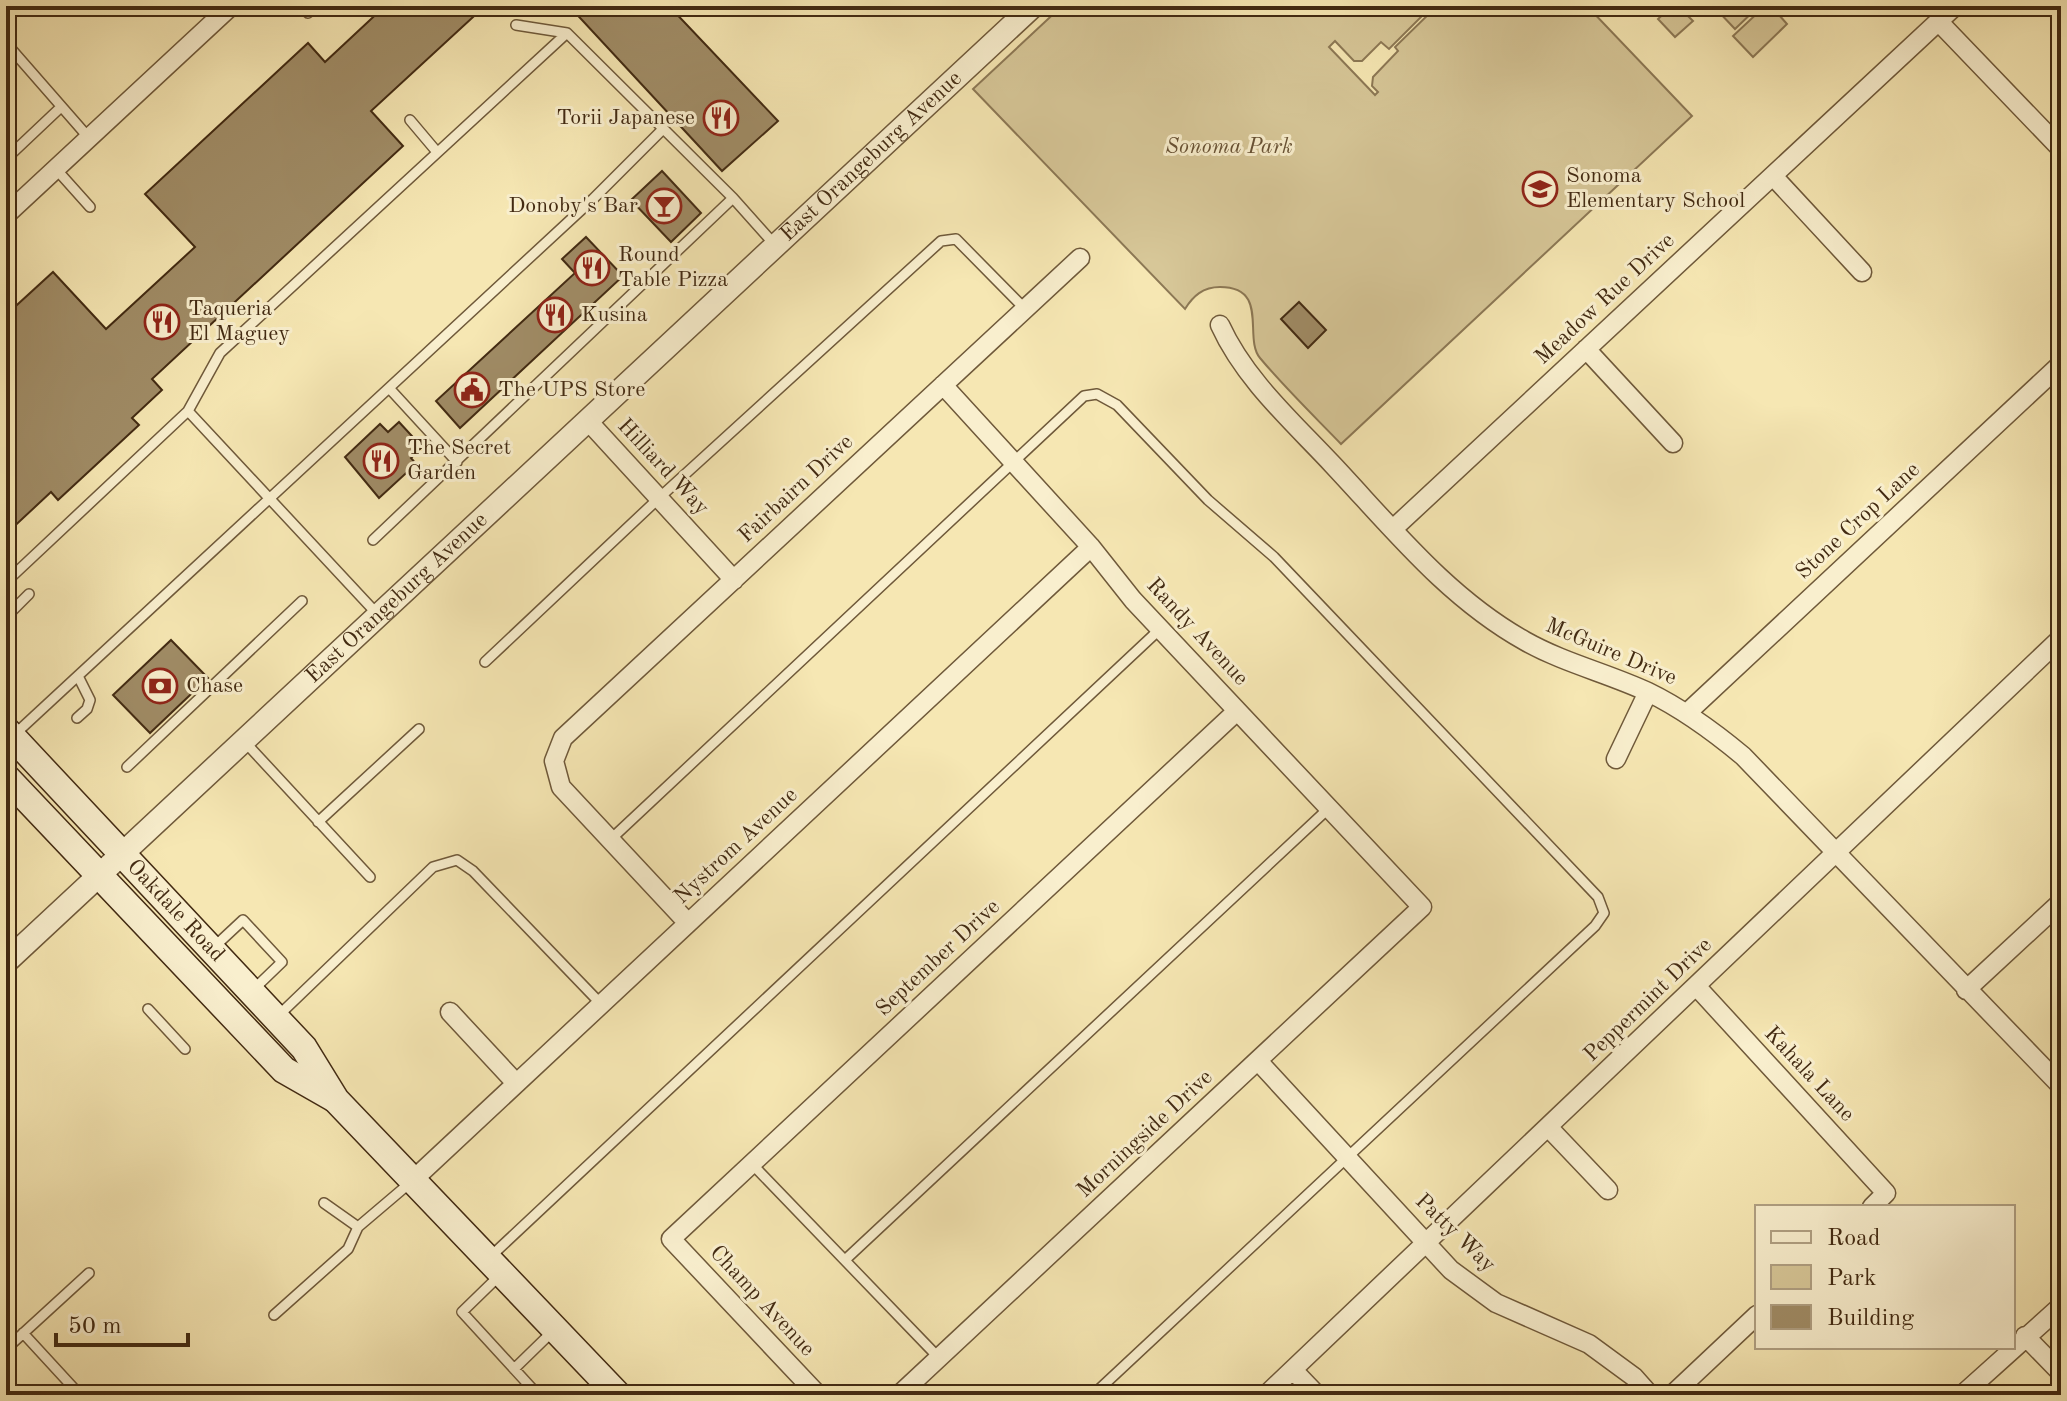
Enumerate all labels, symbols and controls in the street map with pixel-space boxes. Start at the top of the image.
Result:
street label: East Orangeburg Avenue [776,67,966,246]
restaurant icon: Torii Japanese [702,99,740,137]
place label: Torii Japanese [556,107,695,129]
park label: Sonoma Park [1165,136,1293,158]
place label: Sonoma Elementary School [1566,165,1745,212]
school or university icon: Sonoma Elementary School [1521,170,1559,208]
bar icon: Donoby's Bar [645,187,683,225]
place label: Donoby's Bar [508,195,638,217]
street label: Meadow Rue Drive [1531,229,1679,369]
place label: Round Table Pizza [618,244,728,291]
restaurant icon: Round Table Pizza [573,249,611,287]
restaurant icon: Kusina [536,296,574,334]
place label: Taqueria El Maguey [188,298,290,345]
restaurant icon: Taqueria El Maguey [143,303,181,341]
place label: Kusina [581,304,648,326]
public building icon: The UPS Store [453,371,491,409]
place label: The UPS Store [498,379,645,401]
street label: Hilliard Way [613,415,713,520]
street label: Fairbairn Drive [735,431,857,547]
place label: The Secret Garden [407,437,511,484]
restaurant icon: The Secret Garden [362,442,400,480]
street label: Stone Crop Lane [1792,458,1924,584]
street label: East Orangeburg Avenue [302,509,492,688]
street label: Randy Avenue [1142,574,1252,690]
street label: McGuire Drive [1542,615,1680,689]
bank icon: Chase [141,667,179,705]
place label: Chase [186,675,243,697]
street label: Nystrom Avenue [670,784,802,908]
street label: Oakdale Road [123,856,229,966]
street label: September Drive [872,895,1004,1021]
street label: Peppermint Drive [1580,934,1716,1066]
street label: Kahala Lane [1760,1022,1858,1126]
street label: Morningside Drive [1073,1066,1217,1202]
street label: Patty Way [1411,1190,1500,1277]
legend [1755,1205,2015,1349]
text: Road [1827,1227,1880,1251]
street label: Champ Avenue [705,1241,819,1361]
text: Park [1827,1267,1876,1291]
scale bar [56,1297,188,1347]
text: Building [1827,1307,1914,1331]
text: 50 m [68,1315,122,1339]

